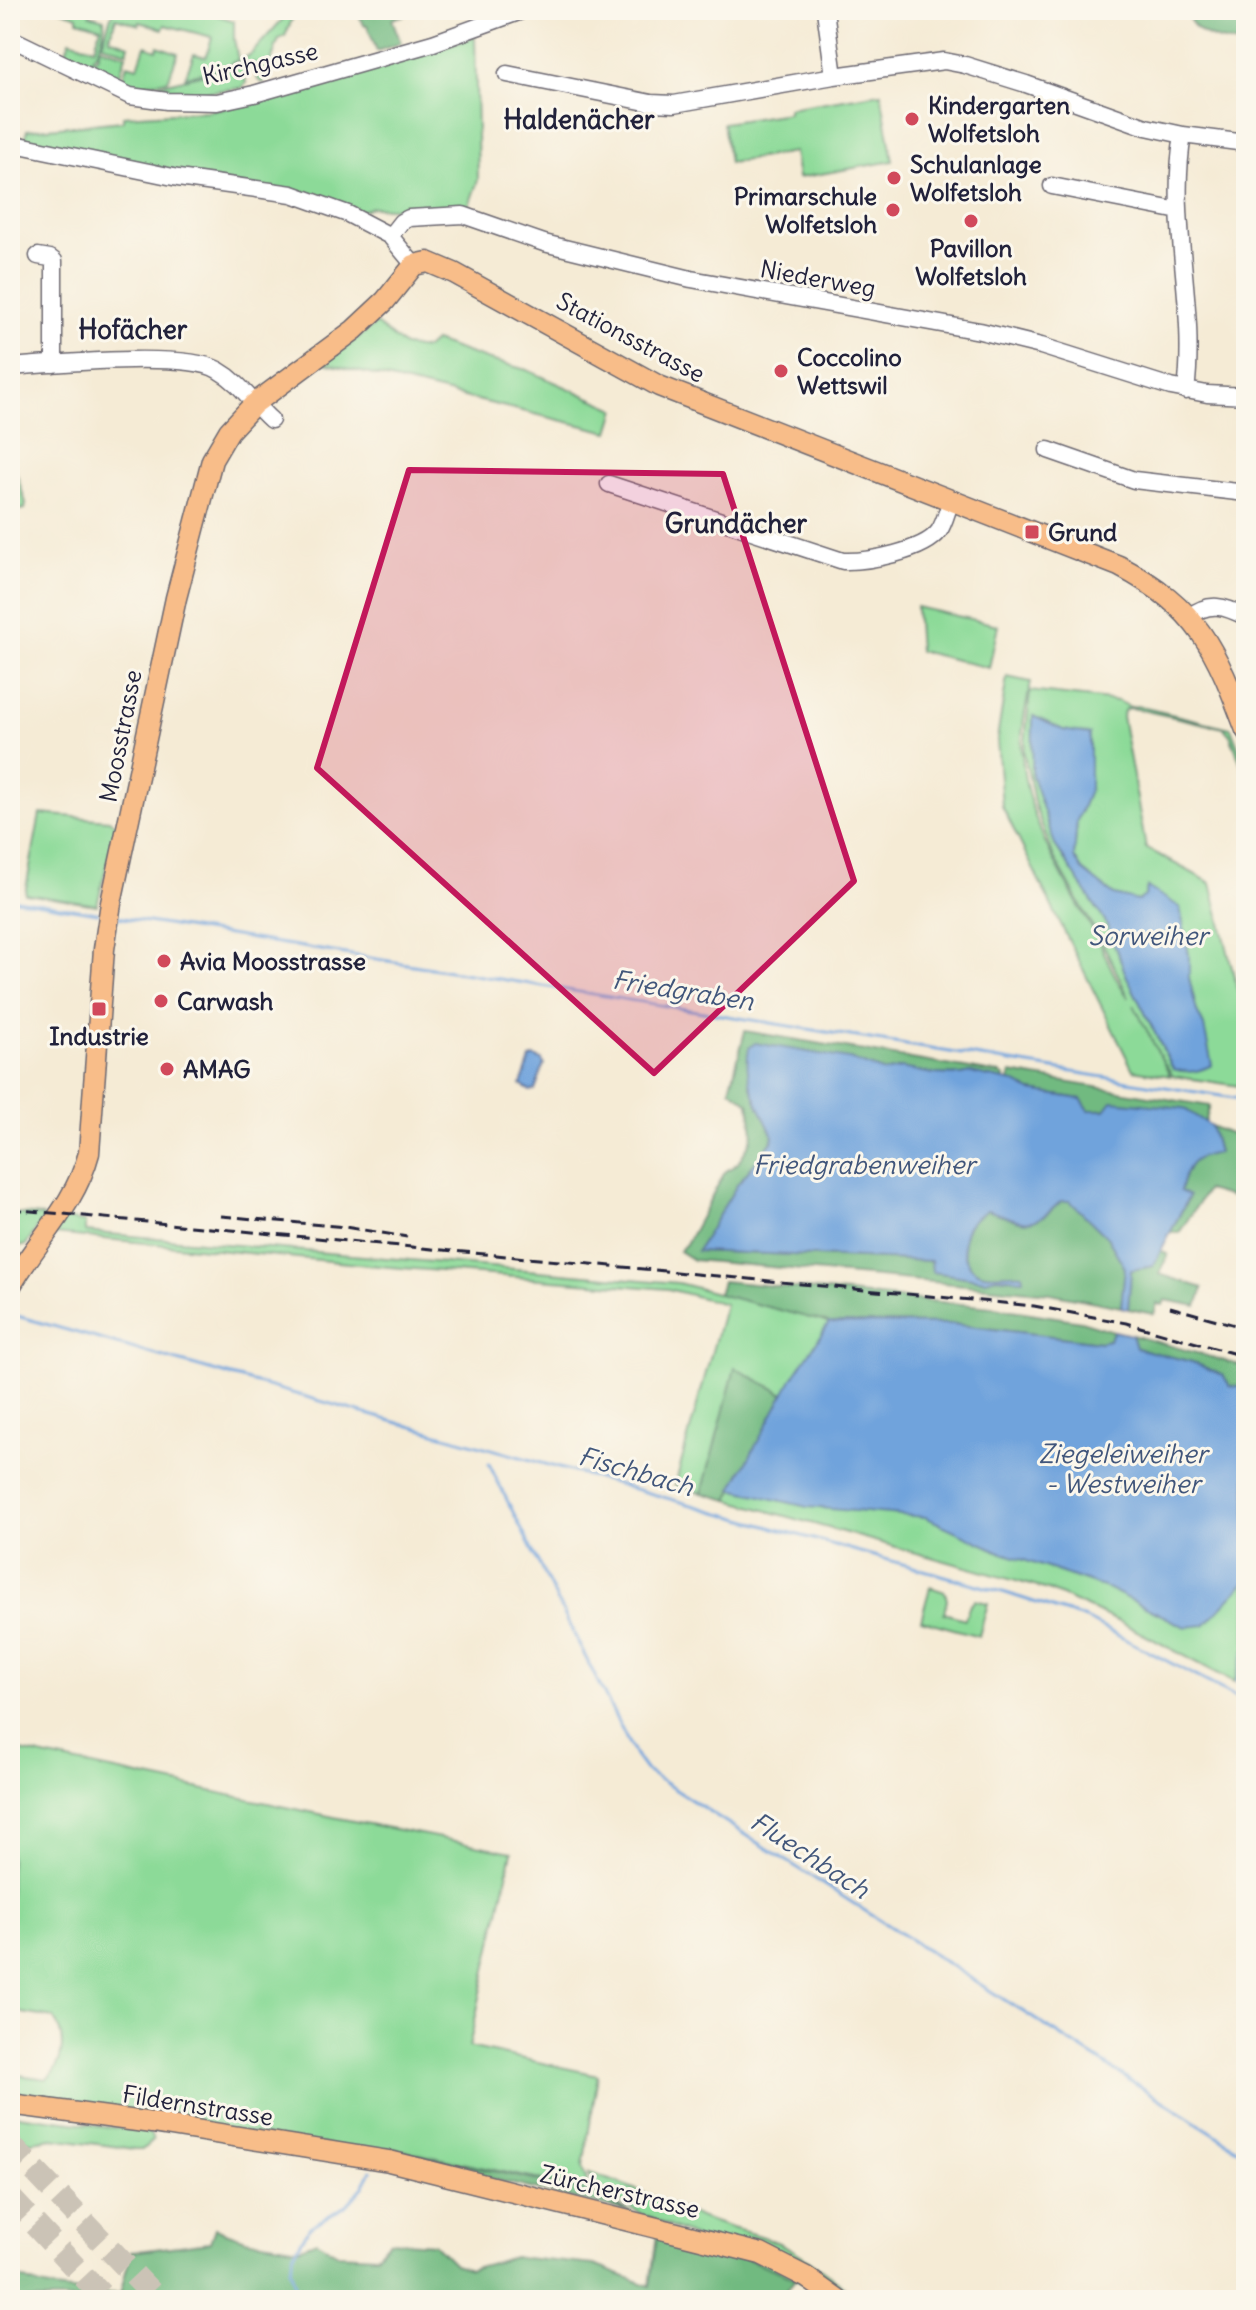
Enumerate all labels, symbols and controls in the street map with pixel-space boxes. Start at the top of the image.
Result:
street label: Kirchgasse [199,35,321,91]
place label: Kindergarten Wolfetsloh [928,90,1070,148]
district label: Haldenächer [503,103,655,136]
marker: Kindergarten Wolfetsloh [903,110,921,128]
place label: Schulanlage Wolfetsloh [910,149,1042,207]
marker: Schulanlage Wolfetsloh [885,169,903,187]
place label: Primarschule Wolfetsloh [734,181,877,239]
marker: Primarschule Wolfetsloh [884,201,902,219]
marker: Pavillon Wolfetsloh [962,212,980,230]
place label: Pavillon Wolfetsloh [915,233,1027,291]
street label: Niederweg [758,253,878,303]
street label: Stationsstrasse [552,285,710,389]
district label: Hofächer [79,313,188,346]
place label: Coccolino Wettswil [797,342,902,400]
marker: Coccolino Wettswil [772,362,790,380]
district label: Grundächer [665,507,808,540]
place label: Grund [1048,517,1117,547]
marker: Grund [1023,523,1041,541]
street label: Moosstrasse [92,667,148,805]
water label: Sorweiher [1088,919,1211,952]
place label: Avia Moosstrasse [180,946,366,976]
marker: Avia Moosstrasse [155,952,173,970]
water label: Friedgraben [610,963,757,1018]
place label: Carwash [177,986,274,1016]
marker: Carwash [152,992,170,1010]
marker: Industrie [90,1000,108,1018]
place label: Industrie [49,1021,149,1051]
place label: AMAG [183,1054,251,1084]
marker: AMAG [158,1060,176,1078]
water label: Friedgrabenweiher [753,1148,978,1181]
water label: Ziegeleiweiher - Westweiher [1039,1437,1211,1500]
water label: Fischbach [575,1439,698,1503]
water label: Fluechbach [744,1804,876,1906]
street label: Fildernstrasse [121,2078,275,2132]
street label: Zürcherstrasse [537,2158,703,2224]

